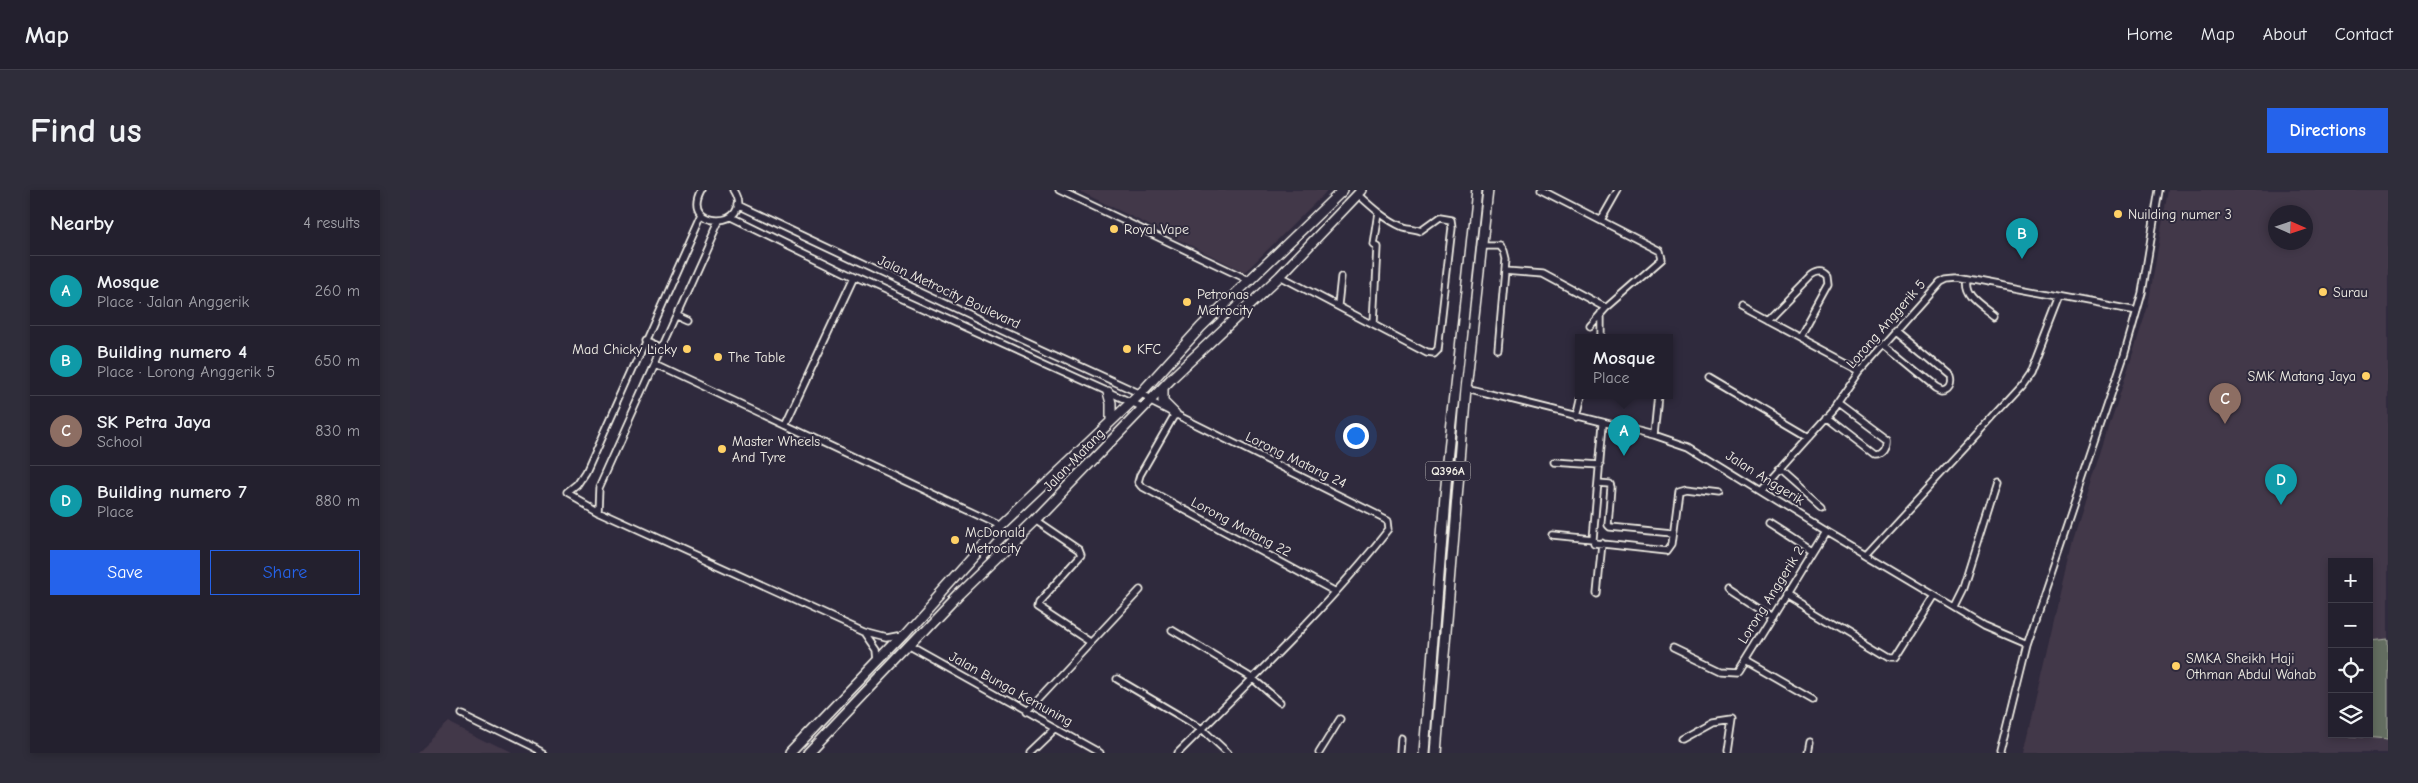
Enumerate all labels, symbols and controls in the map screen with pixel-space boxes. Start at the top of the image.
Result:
text: Map [25,21,69,49]
text: Home [2126,24,2173,45]
text: Map [2201,24,2235,45]
text: About [2263,24,2307,45]
text: Contact [2335,24,2393,45]
button: Directions [2267,108,2388,153]
text: Find us [30,110,142,151]
north arrow [2268,205,2313,250]
place label: Nuilding numer 3 [2128,206,2232,223]
marker: Nuilding numer 3 [2112,208,2124,220]
text: Nearby [50,211,114,235]
text: 4 results [303,214,360,232]
pin: B [2006,218,2038,259]
place label: Royal Vape [1124,221,1189,238]
marker: Royal Vape [1108,223,1120,235]
street label: Jalan Metrocity Boulevard [875,251,1023,333]
text: Mosque [97,271,159,293]
street label: Lorong Anggerik 5 [1843,276,1929,372]
text: A [62,282,70,300]
text: 260 m [315,282,360,300]
place label: Surau [2333,284,2368,301]
place label: Petronas Metrocity [1197,286,1253,319]
marker: Surau [2317,286,2329,298]
text: Place · Jalan Anggerik [97,293,249,311]
marker: Petronas Metrocity [1181,296,1193,308]
popup [1575,334,1673,399]
text: Building numero 4 [97,341,247,363]
place label: Mad Chicky Licky [572,341,678,358]
place label: KFC [1137,341,1162,358]
marker: Mad Chicky Licky [681,343,693,355]
marker: KFC [1121,343,1133,355]
text: Mosque [1593,347,1655,369]
place label: The Table [728,349,785,366]
marker: The Table [712,351,724,363]
text: B [61,352,71,370]
text: 650 m [314,352,360,370]
text: Place · Lorong Anggerik 5 [97,363,275,381]
place label: SMK Matang Jaya [2248,368,2356,385]
text: Place [1593,369,1629,387]
marker: SMK Matang Jaya [2360,370,2372,382]
pin: C [2209,383,2241,424]
text: SK Petra Jaya [97,411,211,433]
pin: A [1608,415,1640,456]
text: C [61,422,71,440]
text: 830 m [315,422,360,440]
your location [1343,423,1369,449]
street label: Jalan Matang [1040,425,1108,495]
street label: Lorong Matang 24 [1243,428,1350,492]
text: School [97,433,143,451]
place label: Master Wheels And Tyre [732,433,820,466]
marker: Master Wheels And Tyre [716,443,728,455]
street label: Jalan Anggerik [1723,447,1808,509]
road number: Q396A [1426,462,1470,480]
pin: D [2265,464,2297,505]
text: Building numero 7 [97,481,247,503]
text: D [61,492,71,510]
text: 880 m [315,492,360,510]
street label: Lorong Matang 22 [1188,493,1294,561]
text: Place [97,503,133,521]
place label: McDonald Metrocity [965,524,1025,557]
marker: McDonald Metrocity [949,534,961,546]
street label: Lorong Anggerik 2 [1734,543,1808,647]
button: Save [50,550,200,595]
button: Share [210,550,360,595]
map controls [2328,558,2373,738]
button: + [2328,558,2373,603]
button: − [2328,603,2373,648]
street label: Jalan Bunga Kemuning [946,648,1076,730]
button: locate [2328,648,2373,693]
place label: SMKA Sheikh Haji Othman Abdul Wahab [2186,650,2316,683]
marker: SMKA Sheikh Haji Othman Abdul Wahab [2170,660,2182,672]
button: layers [2328,693,2373,738]

